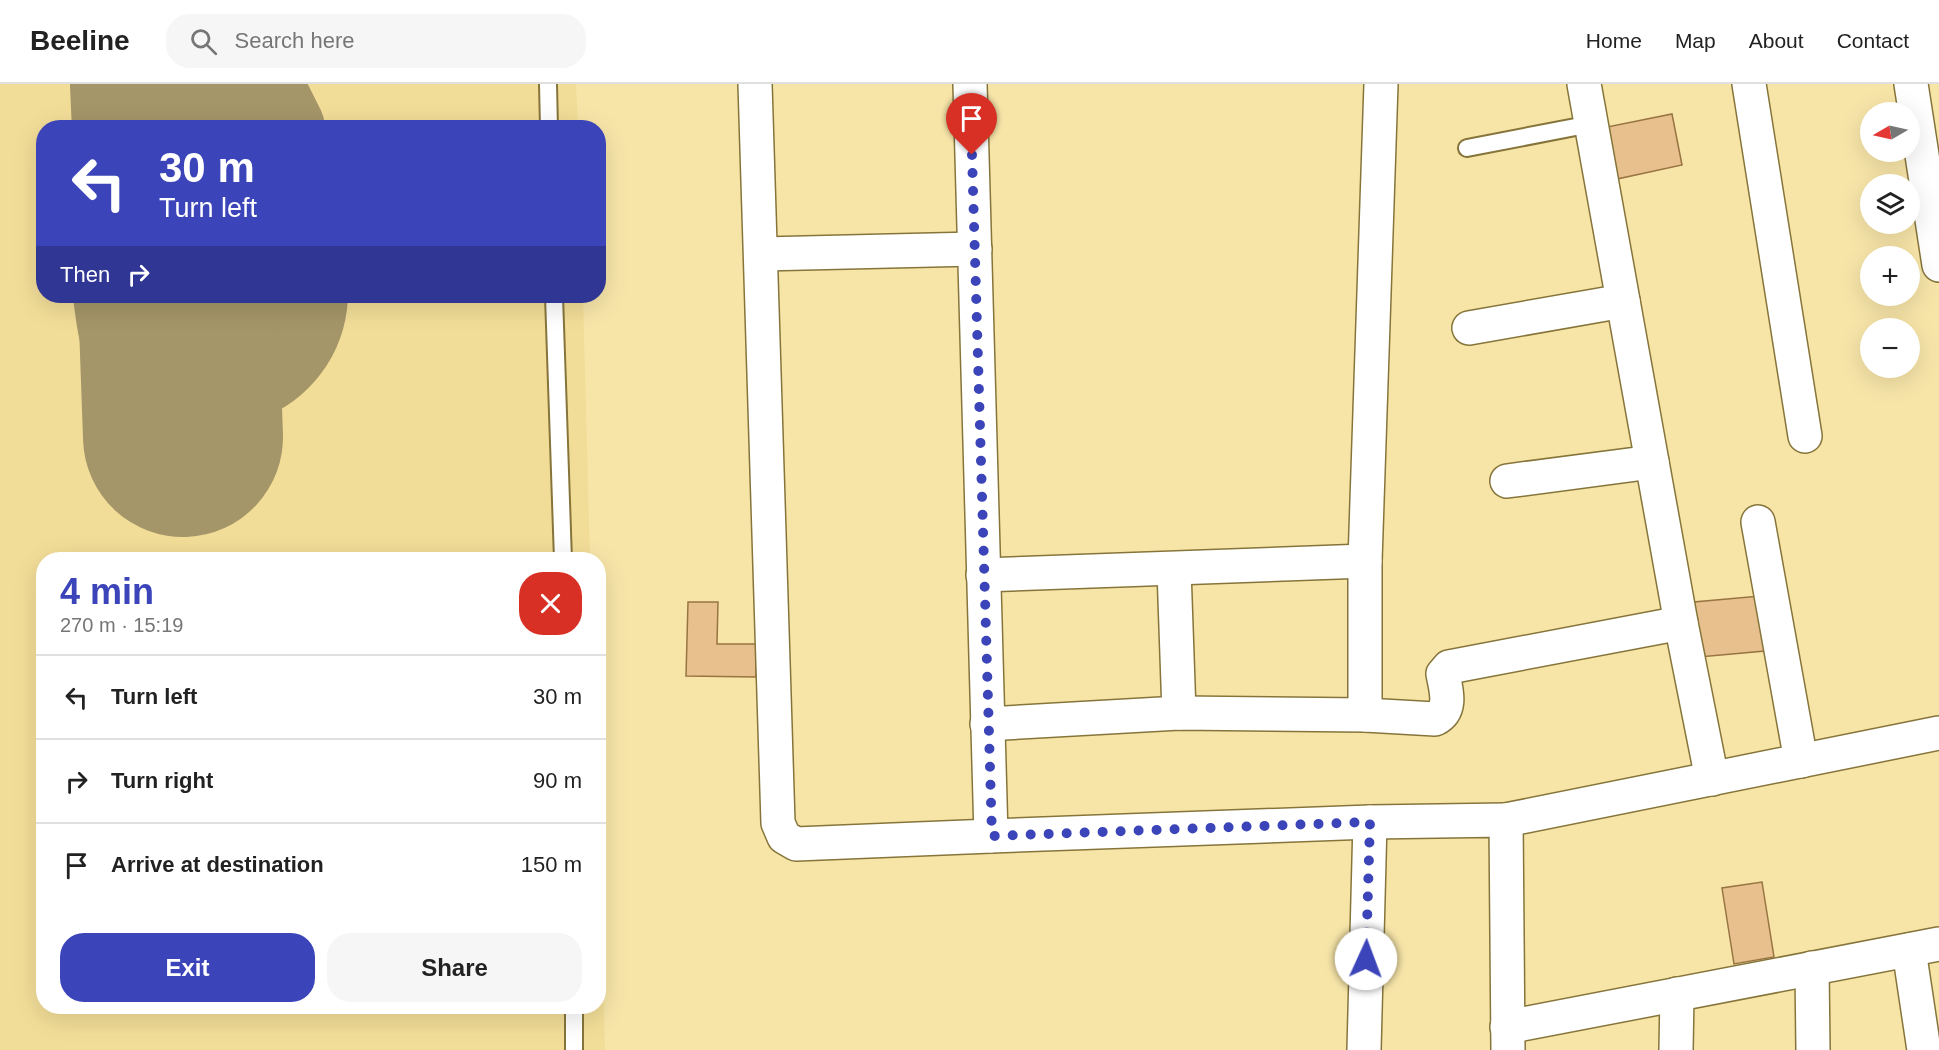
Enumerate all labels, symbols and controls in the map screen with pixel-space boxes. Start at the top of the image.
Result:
search box [166,14,586,68]
text: Beeline [30,25,130,56]
icon: search [187,25,220,58]
text: Search here [235,28,354,53]
text: Home [1586,29,1642,52]
text: Map [1675,29,1716,52]
text: About [1749,29,1804,52]
text: Contact [1837,29,1909,52]
pin [946,93,997,155]
icon: arrive [955,102,988,135]
north arrow [1860,102,1920,162]
map controls [1860,102,1920,378]
icon: left [60,144,138,222]
text: 30 m [159,144,255,191]
button: layers [1860,174,1920,234]
text: Turn left [159,193,257,223]
button: + [1860,246,1920,306]
icon: right [122,258,155,291]
text: Then [60,262,110,287]
button: − [1860,318,1920,378]
text: 4 min [60,571,154,612]
button: close [519,572,582,635]
text: 270 m · 15:19 [60,614,183,636]
icon: left [60,681,93,714]
text: Turn left [111,684,197,709]
text: 30 m [533,684,582,709]
icon: right [60,765,93,798]
text: Turn right [111,768,213,793]
text: 90 m [533,768,582,793]
icon: arrive [60,849,93,882]
text: Arrive at destination [111,852,324,877]
text: 150 m [521,852,582,877]
position arrow [1334,927,1398,991]
button: Exit [60,933,315,1002]
button: Share [327,933,582,1002]

